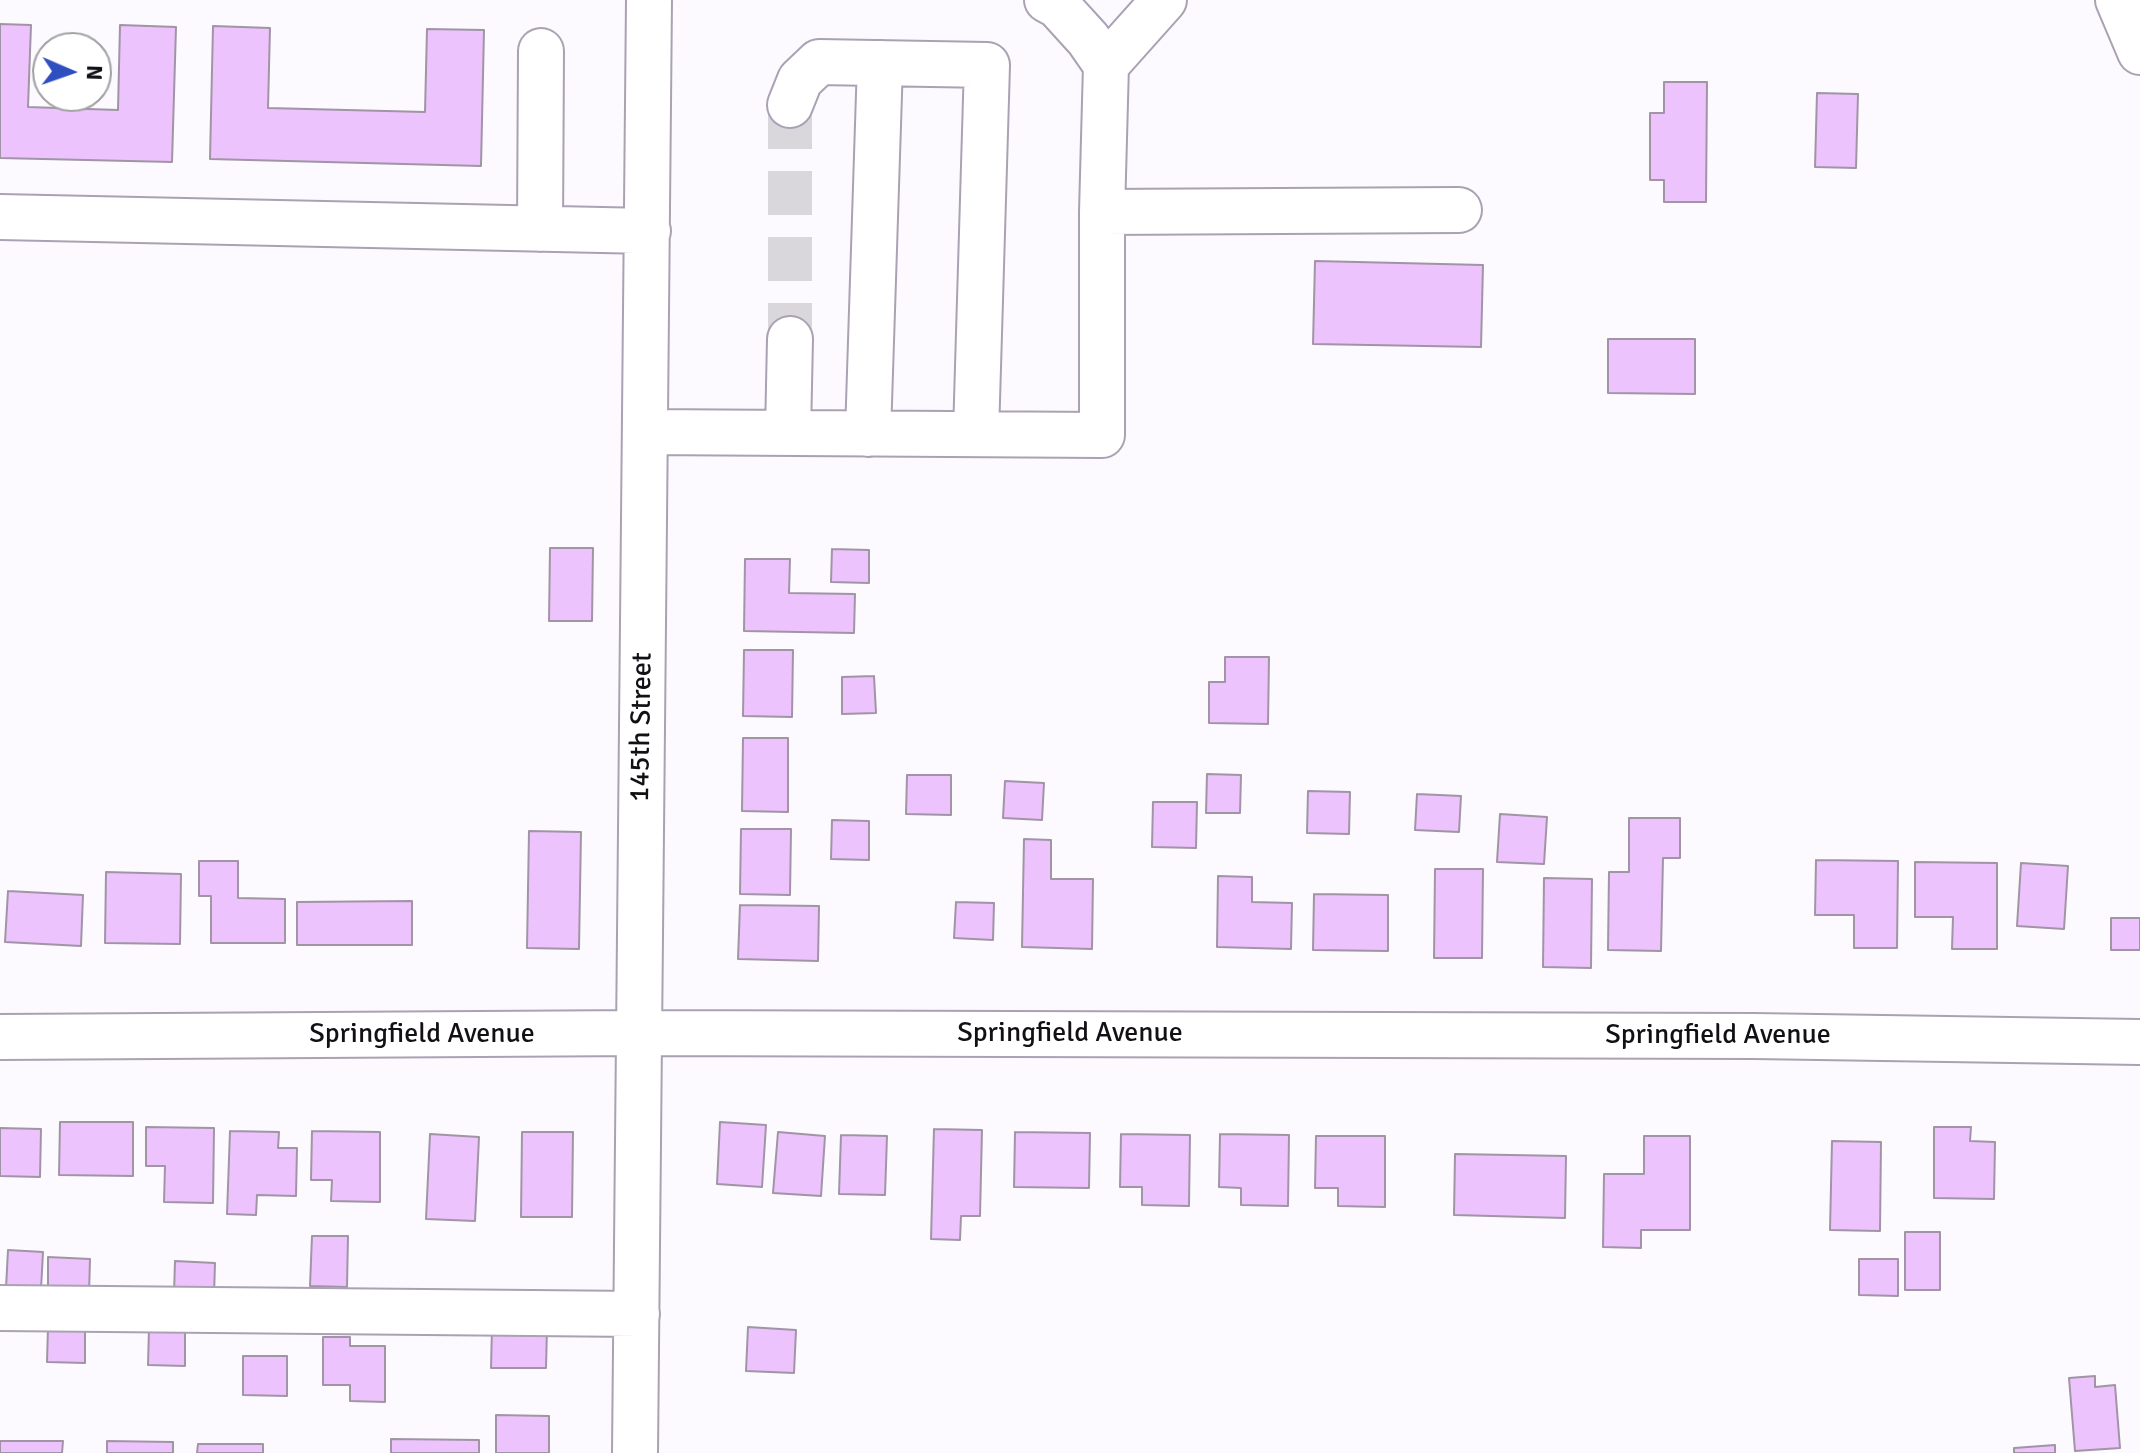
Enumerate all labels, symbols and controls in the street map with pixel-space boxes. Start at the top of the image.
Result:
north arrow [32,32,112,112]
text: N [81,65,108,81]
street label: 145th Street [624,652,660,802]
street label: Springfield Avenue [957,1017,1183,1051]
street label: Springfield Avenue [309,1018,535,1052]
street label: Springfield Avenue [1605,1019,1831,1053]

